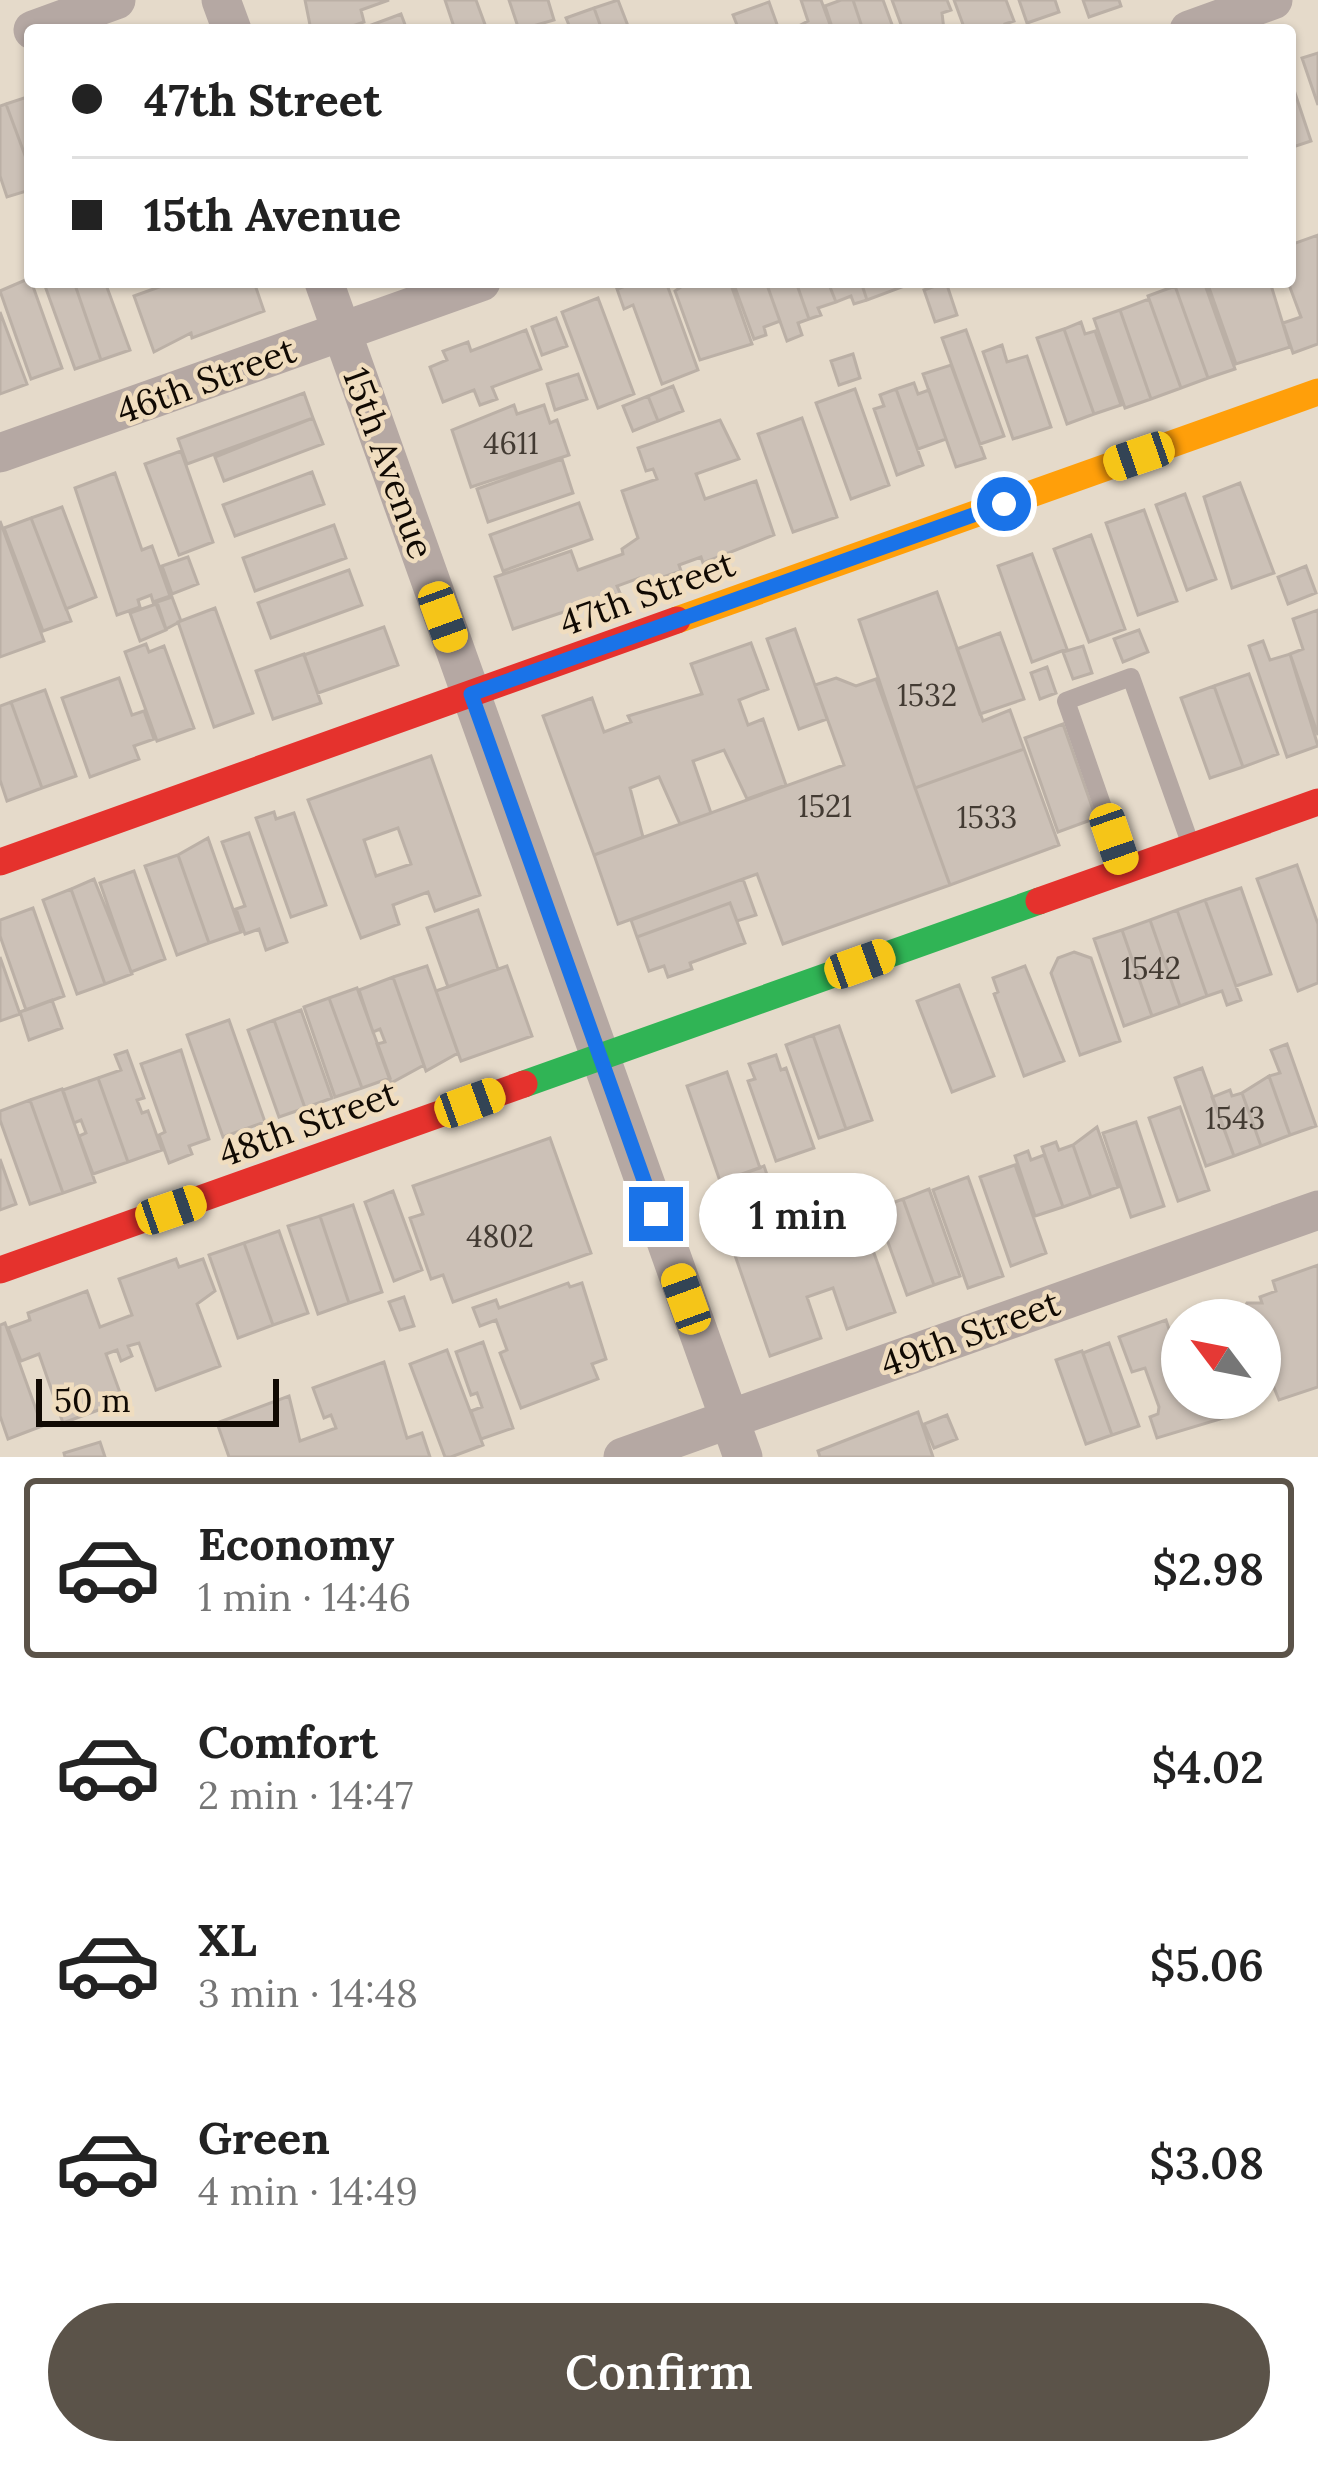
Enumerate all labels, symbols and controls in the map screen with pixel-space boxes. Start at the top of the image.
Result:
text: 47th Street [144,71,382,128]
text: 15th Avenue [144,186,401,243]
street label: 46th Street [110,326,302,434]
street label: 15th Avenue [333,361,445,565]
house number: 4611 [483,424,539,462]
car [1099,427,1179,485]
route start [977,477,1031,531]
street label: 47th Street [553,540,741,646]
car [414,577,472,657]
house number: 1532 [897,676,957,714]
house number: 1521 [798,787,852,825]
house number: 1533 [957,798,1017,836]
car [1085,799,1143,879]
car [820,935,900,993]
house number: 1542 [1121,949,1181,987]
street label: 48th Street [212,1069,404,1177]
car [430,1074,510,1132]
house number: 1543 [1205,1099,1265,1137]
callout: 1 min [698,1172,896,1256]
car [131,1181,211,1239]
route end [629,1187,683,1241]
text: 1 min [749,1190,847,1240]
house number: 4802 [466,1217,534,1255]
car [657,1259,715,1339]
street label: 49th Street [874,1279,1066,1387]
north arrow [1161,1299,1281,1419]
map controls [1161,1299,1281,1419]
scale bar [36,1373,279,1426]
text: 50 m [54,1379,131,1421]
icon: car [54,1514,162,1622]
text: Economy [198,1515,394,1572]
text: $2.98 [1152,1540,1264,1597]
text: 1 min · 14:46 [198,1572,411,1622]
icon: car [54,1712,162,1820]
text: Comfort [198,1713,378,1770]
text: $4.02 [1152,1738,1264,1795]
text: 2 min · 14:47 [198,1770,413,1820]
icon: car [54,1910,162,2018]
text: XL [198,1911,257,1968]
text: $5.06 [1150,1936,1264,1993]
text: 3 min · 14:48 [198,1968,418,2018]
icon: car [54,2108,162,2216]
text: Green [198,2109,330,2166]
text: $3.08 [1149,2134,1264,2191]
text: 4 min · 14:49 [198,2166,418,2216]
button: Confirm [48,2303,1270,2441]

